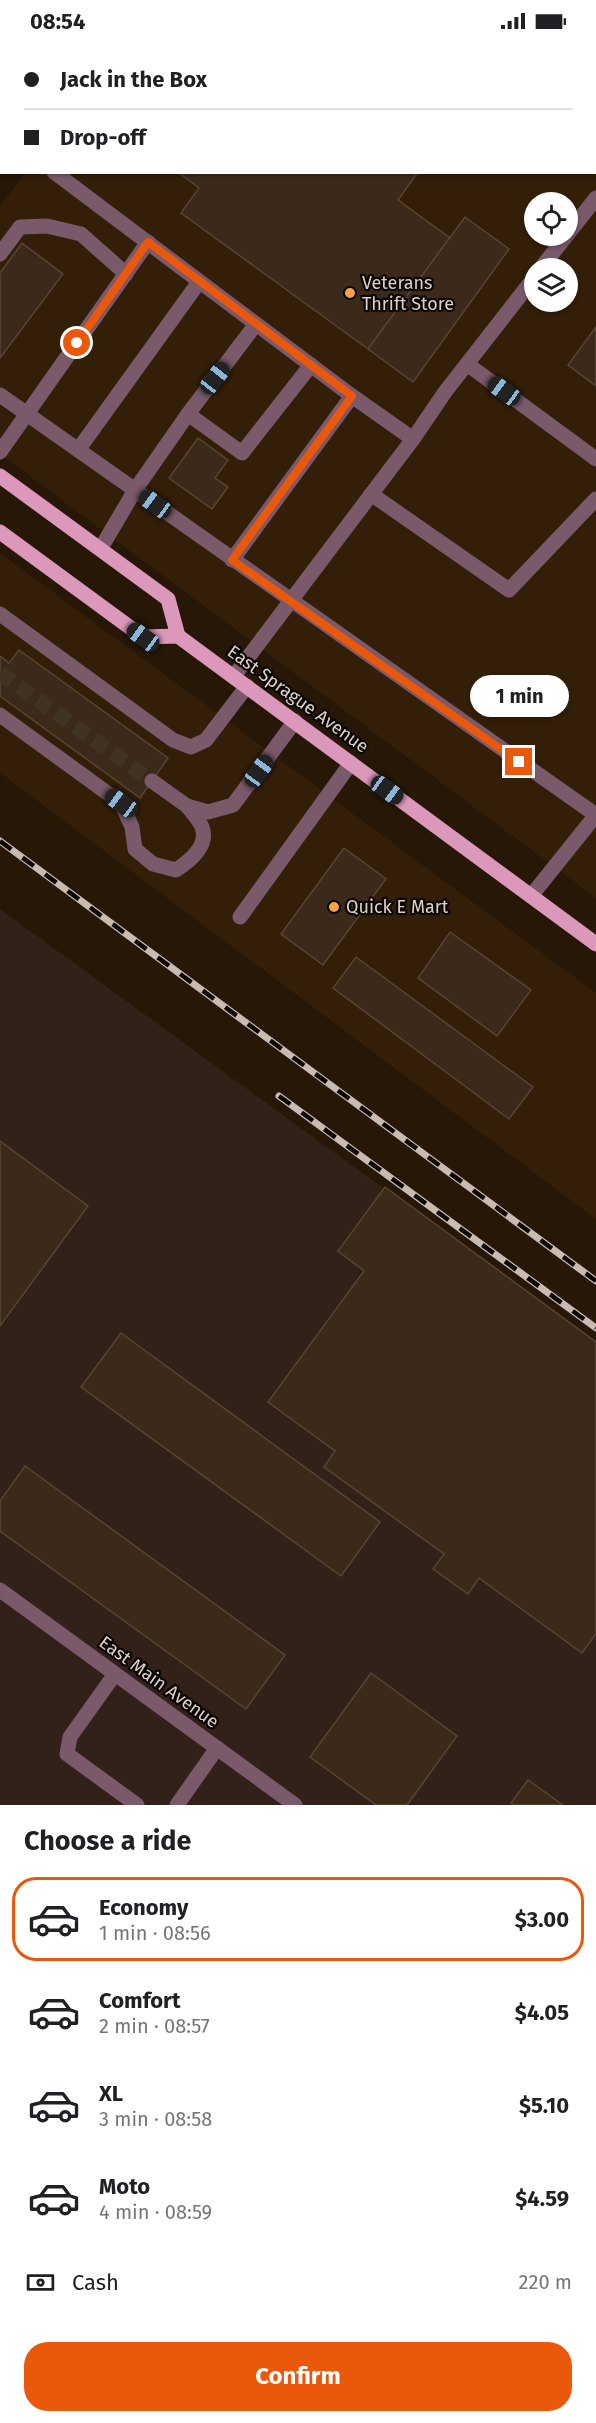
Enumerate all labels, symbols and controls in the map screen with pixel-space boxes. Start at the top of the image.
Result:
text: 08:54 [30,8,85,35]
text: Jack in the Box [60,66,207,93]
text: Drop-off [60,124,146,151]
map controls [524,192,578,312]
button: locate [524,192,578,246]
button: layers [524,258,578,312]
place label: Veterans Thrift Store [362,272,454,315]
marker: Veterans Thrift Store [343,286,357,300]
route start [63,329,90,356]
car [197,358,233,398]
car [484,373,524,409]
car [135,486,175,522]
car [123,619,163,655]
street label: East Sprague Avenue [223,640,373,758]
callout: 1 min [470,675,568,717]
text: 1 min [495,684,544,708]
route end [505,748,532,775]
car [241,751,277,791]
car [367,772,407,808]
car [101,785,141,821]
place label: Quick E Mart [346,896,449,918]
marker: Quick E Mart [327,900,341,914]
street label: East Main Avenue [95,1631,223,1733]
text: Choose a ride [24,1825,191,1857]
icon: car [27,1892,81,1946]
text: Economy [99,1894,188,1921]
text: $3.00 [515,1906,569,1933]
text: 1 min · 08:56 [99,1921,211,1945]
icon: car [27,1985,81,2039]
text: Comfort [99,1987,180,2014]
text: $4.05 [515,1999,569,2026]
text: 2 min · 08:57 [99,2014,210,2038]
icon: car [27,2078,81,2132]
text: XL [99,2080,123,2107]
text: $5.10 [519,2092,569,2119]
text: 3 min · 08:58 [99,2107,212,2131]
icon: car [27,2171,81,2225]
text: Moto [99,2173,150,2200]
text: $4.59 [515,2185,569,2212]
text: 4 min · 08:59 [99,2200,212,2224]
icon: cash [24,2266,57,2299]
text: Cash [72,2269,119,2296]
text: 220 m [519,2270,572,2294]
button: Confirm [24,2342,572,2411]

